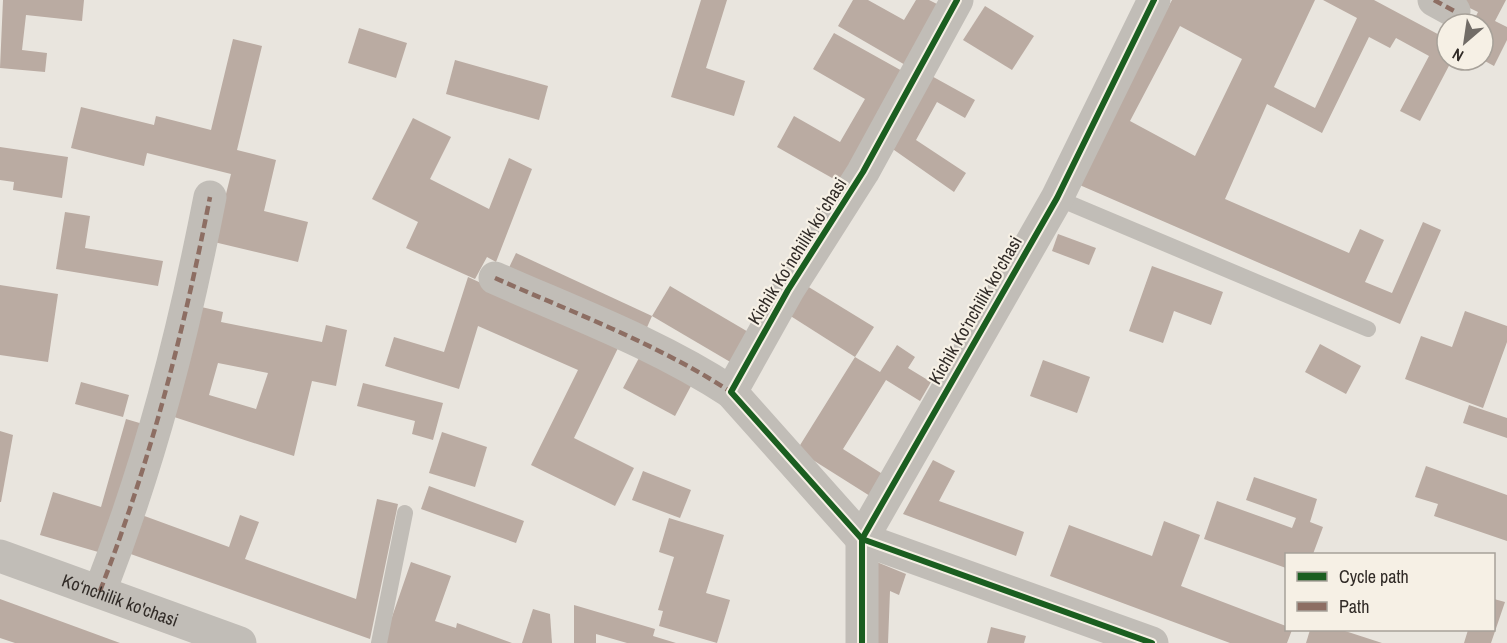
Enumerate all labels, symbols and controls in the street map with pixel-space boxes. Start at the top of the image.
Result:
north arrow [1435,12,1495,72]
text: N [1448,43,1467,67]
street label: Kichik Koʻnchilik koʻchasi [742,173,852,329]
street label: Kichik Ko‘nchilik ko‘chasi [922,231,1028,389]
legend [1285,553,1495,631]
text: Cycle path [1339,564,1409,589]
street label: Ko‘nchilik ko'chasi [59,567,182,632]
text: Path [1339,594,1369,619]

